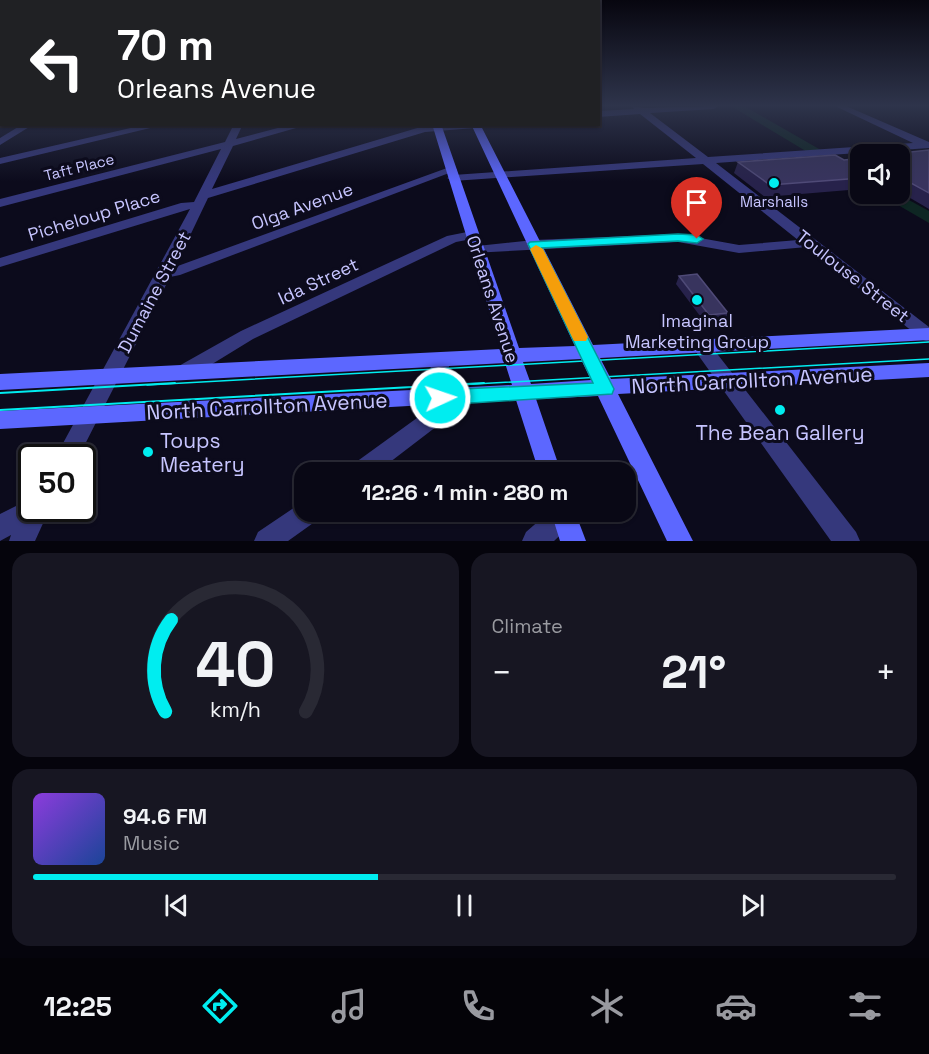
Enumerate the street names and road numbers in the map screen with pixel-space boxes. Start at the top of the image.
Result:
street label: Taft Place [42,149,116,185]
street label: Olga Avenue [248,177,356,235]
street label: Picheloup Place [25,184,163,246]
street label: Toulouse Street [792,225,914,327]
street label: Dumaine Street [112,227,196,357]
street label: Orleans Avenue [462,232,524,366]
street label: Ida Street [274,252,362,310]
street label: North Carrollton Avenue [631,360,873,400]
street label: North Carrollton Avenue [146,386,388,426]

